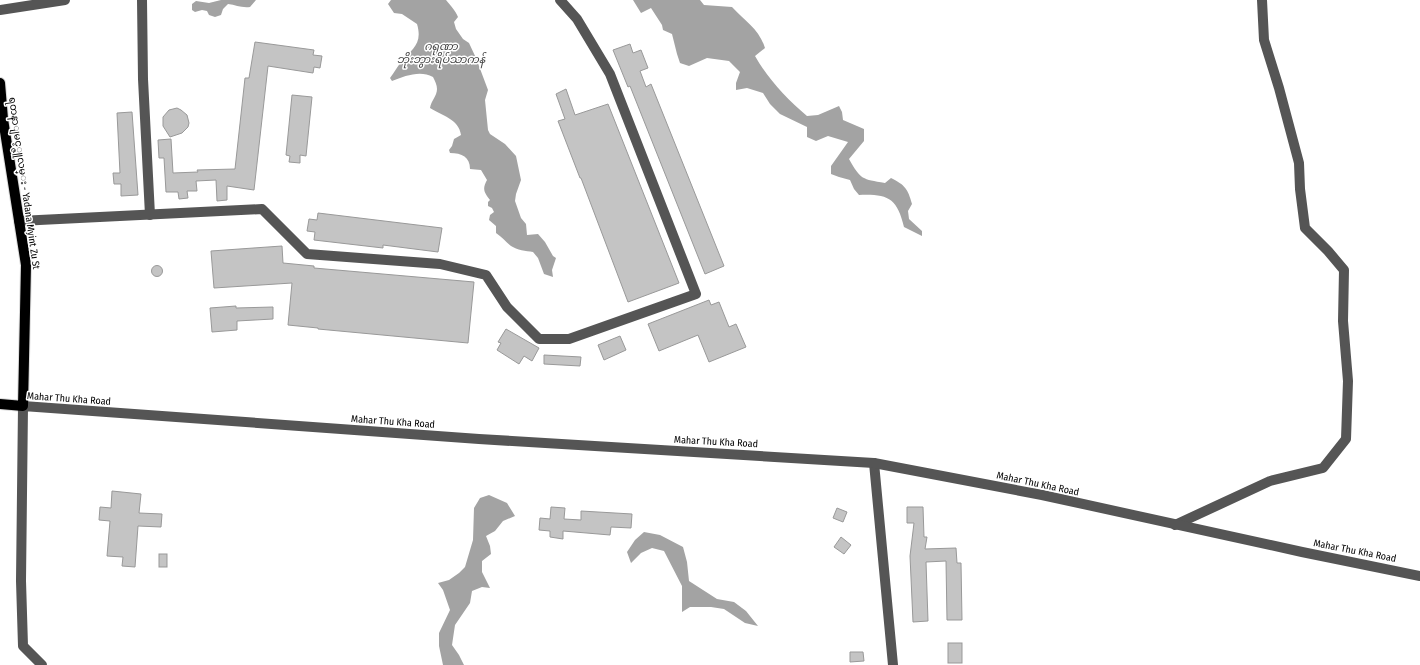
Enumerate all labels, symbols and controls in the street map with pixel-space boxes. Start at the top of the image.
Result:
water label: ဂရုဏာ ဘိုးဘွားရိပ်သာကန် [397,40,487,69]
street label: ရတနာျမင့္ဇူလမ္း - Yadana Myint Zu St [4,96,42,271]
street label: Mahar Thu Kha Road [27,390,111,408]
street label: Mahar Thu Kha Road [351,413,435,431]
street label: Mahar Thu Kha Road [674,434,758,450]
street label: Mahar Thu Kha Road [995,469,1080,499]
street label: Mahar Thu Kha Road [1312,537,1397,565]

